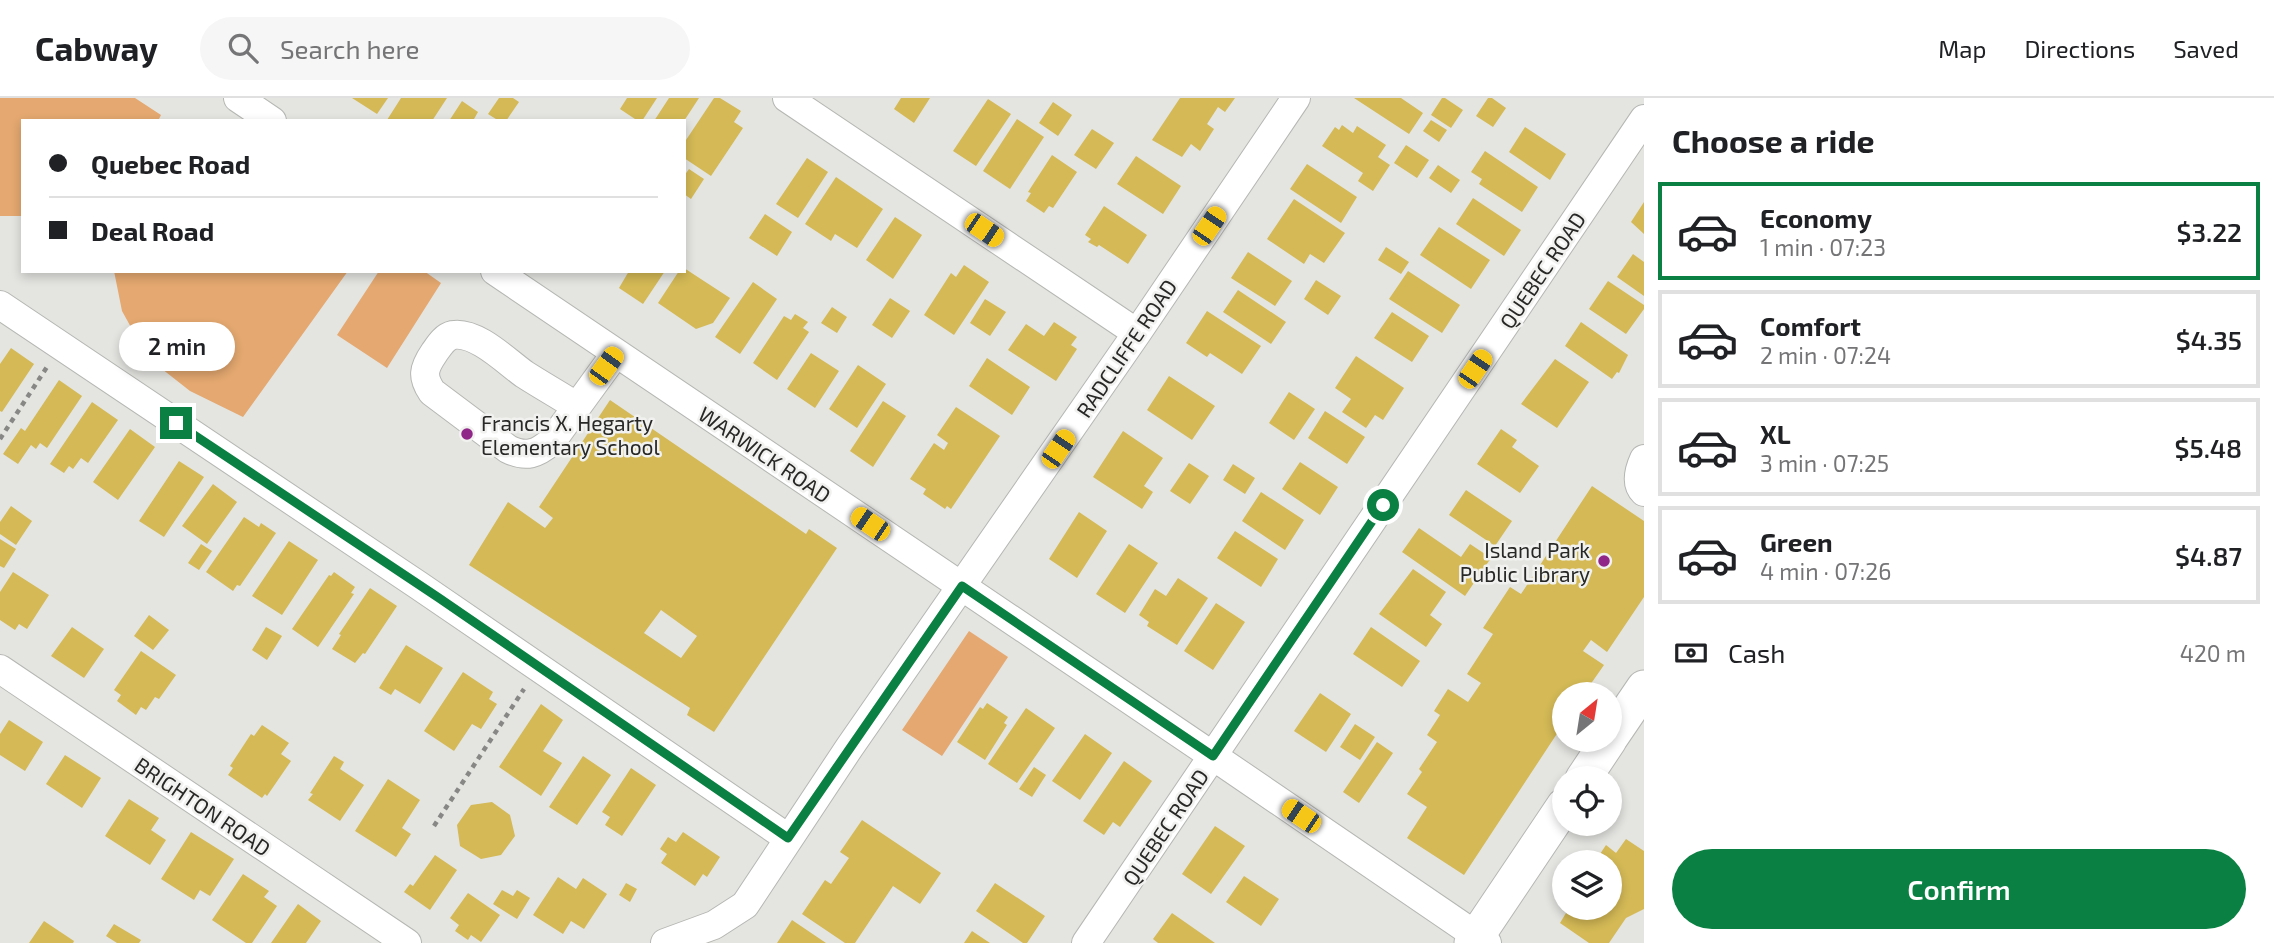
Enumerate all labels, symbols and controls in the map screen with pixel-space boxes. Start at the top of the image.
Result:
search box [200,17,690,80]
text: Cabway [35,28,158,68]
icon: search [224,29,262,67]
text: Search here [280,33,420,64]
text: Map [1938,34,1986,63]
text: Directions [2024,34,2135,63]
text: Saved [2173,34,2239,63]
text: Choose a ride [1672,121,1875,159]
text: Quebec Road [91,148,250,179]
icon: car [1676,200,1739,263]
text: Economy [1760,202,1872,233]
car [1189,203,1230,249]
street label: QUEBEC ROAD [1494,207,1591,334]
car [961,210,1008,250]
text: Deal Road [91,215,214,246]
text: $3.22 [2177,216,2242,247]
text: 1 min · 07:23 [1760,233,1886,261]
street label: RADCLIFFE ROAD [1071,274,1181,422]
icon: car [1676,308,1739,371]
text: Comfort [1760,310,1861,341]
callout: 2 min [118,322,234,370]
text: $4.35 [2176,324,2242,355]
text: 2 min [148,332,206,360]
text: 2 min · 07:24 [1760,341,1891,369]
car [586,343,627,389]
car [1455,346,1496,392]
street label: WARWICK ROAD [694,401,836,507]
route end [160,407,192,439]
place label: Francis X. Hegarty Elementary School [481,410,661,459]
icon: car [1676,416,1739,479]
text: XL [1760,418,1791,449]
marker: Francis X. Hegarty Elementary School [459,426,475,442]
car [1038,426,1079,472]
text: $5.48 [2175,432,2242,463]
text: 3 min · 07:25 [1760,449,1889,477]
route start [1367,489,1399,521]
car [847,504,894,544]
icon: car [1676,524,1739,587]
text: Green [1760,526,1833,557]
place label: Island Park Public Library [1460,537,1590,586]
text: $4.87 [2175,540,2242,571]
marker: Island Park Public Library [1596,553,1612,569]
text: 4 min · 07:26 [1760,557,1891,585]
icon: cash [1672,634,1710,672]
text: Cash [1728,637,1785,668]
text: 420 m [2180,639,2246,667]
north arrow [1552,682,1622,752]
map controls [1552,682,1622,920]
street label: BRIGHTON ROAD [130,751,276,861]
street label: QUEBEC ROAD [1117,764,1214,891]
button: locate [1552,766,1622,836]
car [1278,796,1325,836]
button: Confirm [1672,849,2246,929]
button: layers [1552,850,1622,920]

